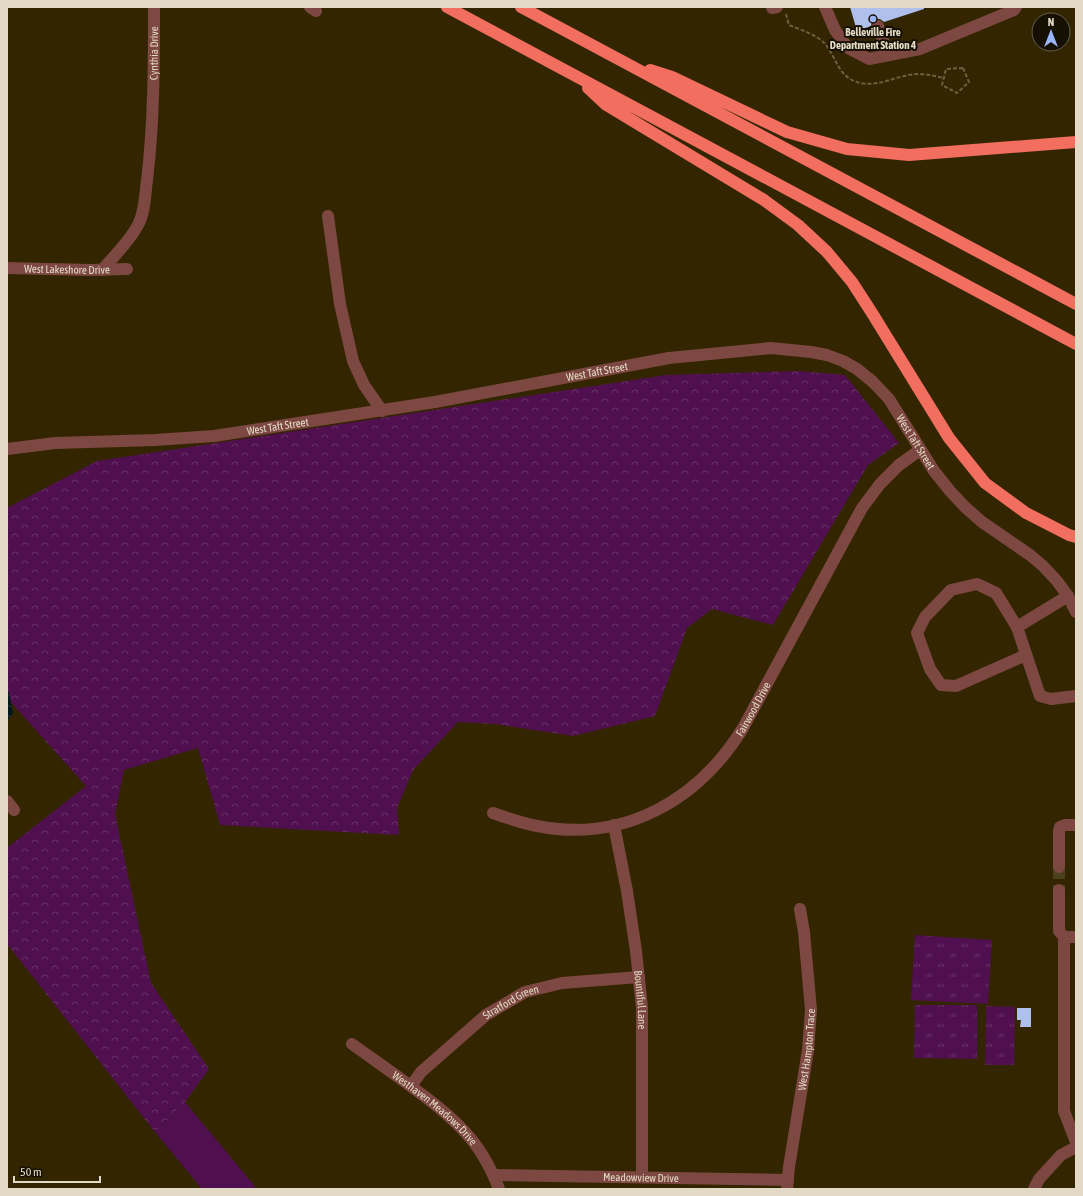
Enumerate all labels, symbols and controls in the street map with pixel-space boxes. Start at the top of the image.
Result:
north arrow [1031,12,1071,52]
marker: Belleville Fire Department Station 4 [868,14,878,24]
text: N [1048,16,1054,28]
street label: Cynthia Drive [147,26,160,80]
place label: Belleville Fire Department Station 4 [830,26,916,51]
street label: West Lakeshore Drive [24,262,110,276]
street label: West Taft Street [565,360,629,383]
street label: West Taft Street [894,412,937,472]
street label: West Taft Street [246,416,309,437]
street label: Fairwood Drive [733,680,773,739]
street label: Bountiful Lane [632,970,648,1029]
street label: Stratford Green [480,983,540,1021]
street label: West Hampton Trace [796,1008,817,1091]
street label: Westhaven Meadows Drive [390,1069,480,1147]
scale bar [14,1158,100,1184]
text: 50 m [20,1165,42,1179]
street label: Meadowview Drive [603,1171,679,1184]

